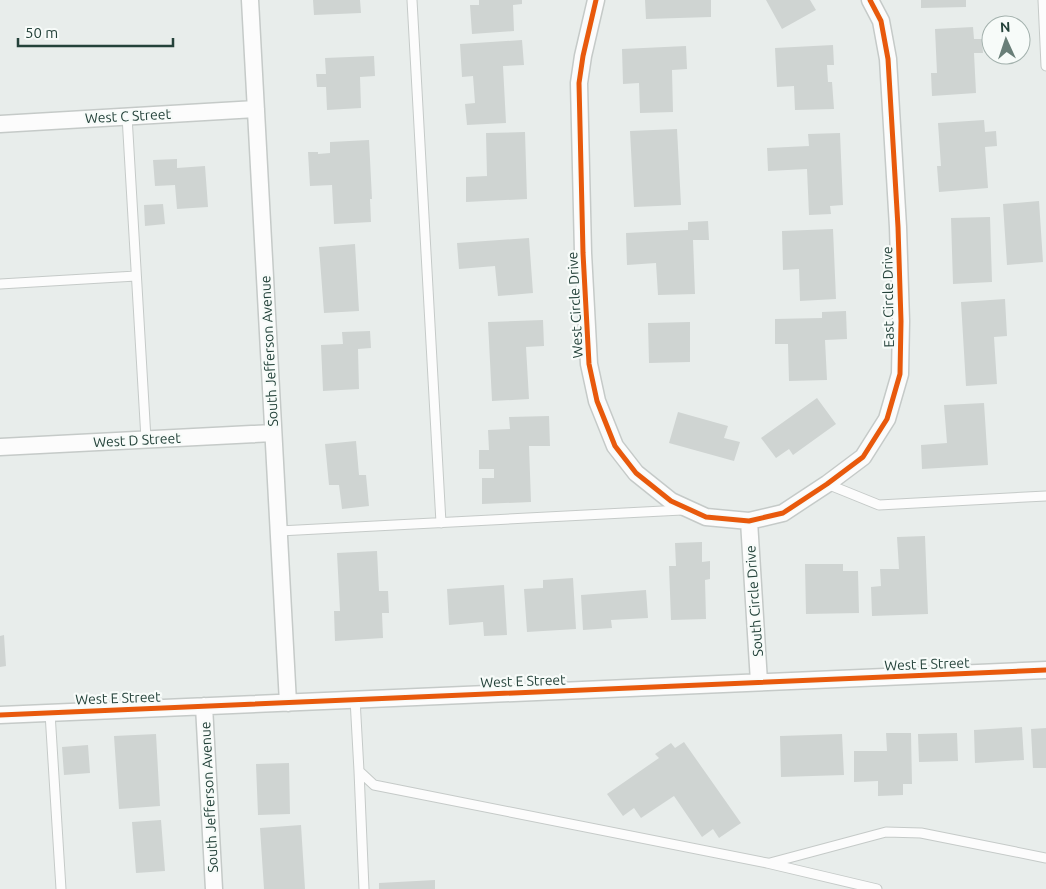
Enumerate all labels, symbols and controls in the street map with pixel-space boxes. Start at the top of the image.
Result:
scale bar [18,15,172,47]
north arrow [981,15,1031,65]
text: N [1000,19,1011,35]
text: 50 m [25,24,58,41]
street label: West C Street [85,106,172,126]
street label: East Circle Drive [879,246,897,348]
street label: West Circle Drive [564,251,586,359]
street label: South Jefferson Avenue [257,275,281,427]
street label: West D Street [93,430,182,450]
street label: South Circle Drive [742,545,766,657]
street label: West E Street [884,654,970,673]
street label: West E Street [480,671,566,690]
street label: West E Street [75,688,161,707]
street label: South Jefferson Avenue [197,721,221,873]

